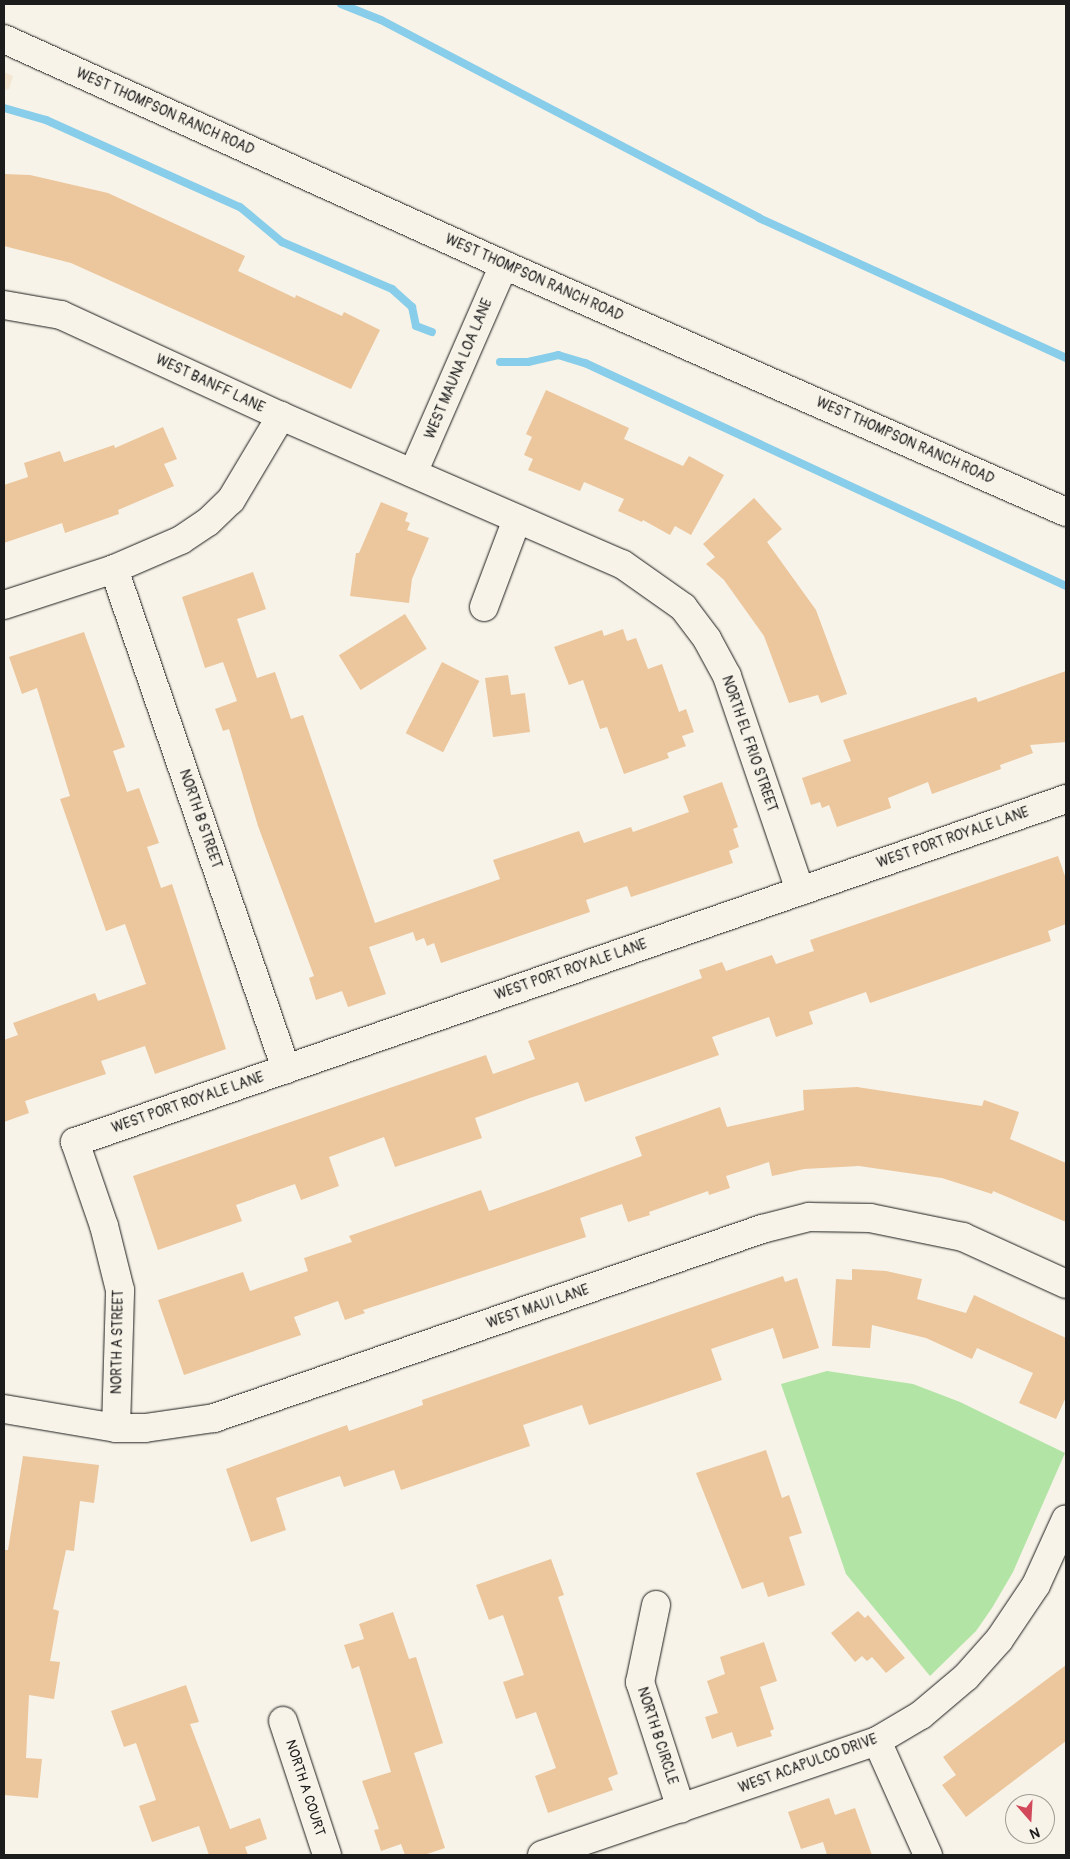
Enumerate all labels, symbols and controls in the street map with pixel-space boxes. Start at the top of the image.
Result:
street label: WEST THOMPSON RANCH ROAD [73,65,257,159]
street label: WEST THOMPSON RANCH ROAD [442,231,626,325]
street label: WEST MAUNA LOA LANE [422,296,496,442]
street label: WEST BANFF LANE [153,351,267,417]
street label: WEST THOMPSON RANCH ROAD [813,394,997,488]
street label: NORTH EL FRIO STREET [718,674,780,814]
street label: NORTH B STREET [175,767,225,871]
street label: WEST PORT ROYALE LANE [875,804,1031,872]
street label: WEST PORT ROYALE LANE [493,936,649,1004]
street label: WEST PORT ROYALE LANE [110,1069,266,1137]
street label: WEST MAUI LANE [485,1282,591,1332]
street label: NORTH A STREET [109,1290,127,1394]
street label: NORTH B CIRCLE [633,1685,681,1787]
street label: WEST ACAPULCO DRIVE [736,1731,880,1797]
street label: NORTH A COURT [282,1738,328,1838]
north arrow [1005,1794,1055,1844]
text: N [1027,1823,1042,1842]

